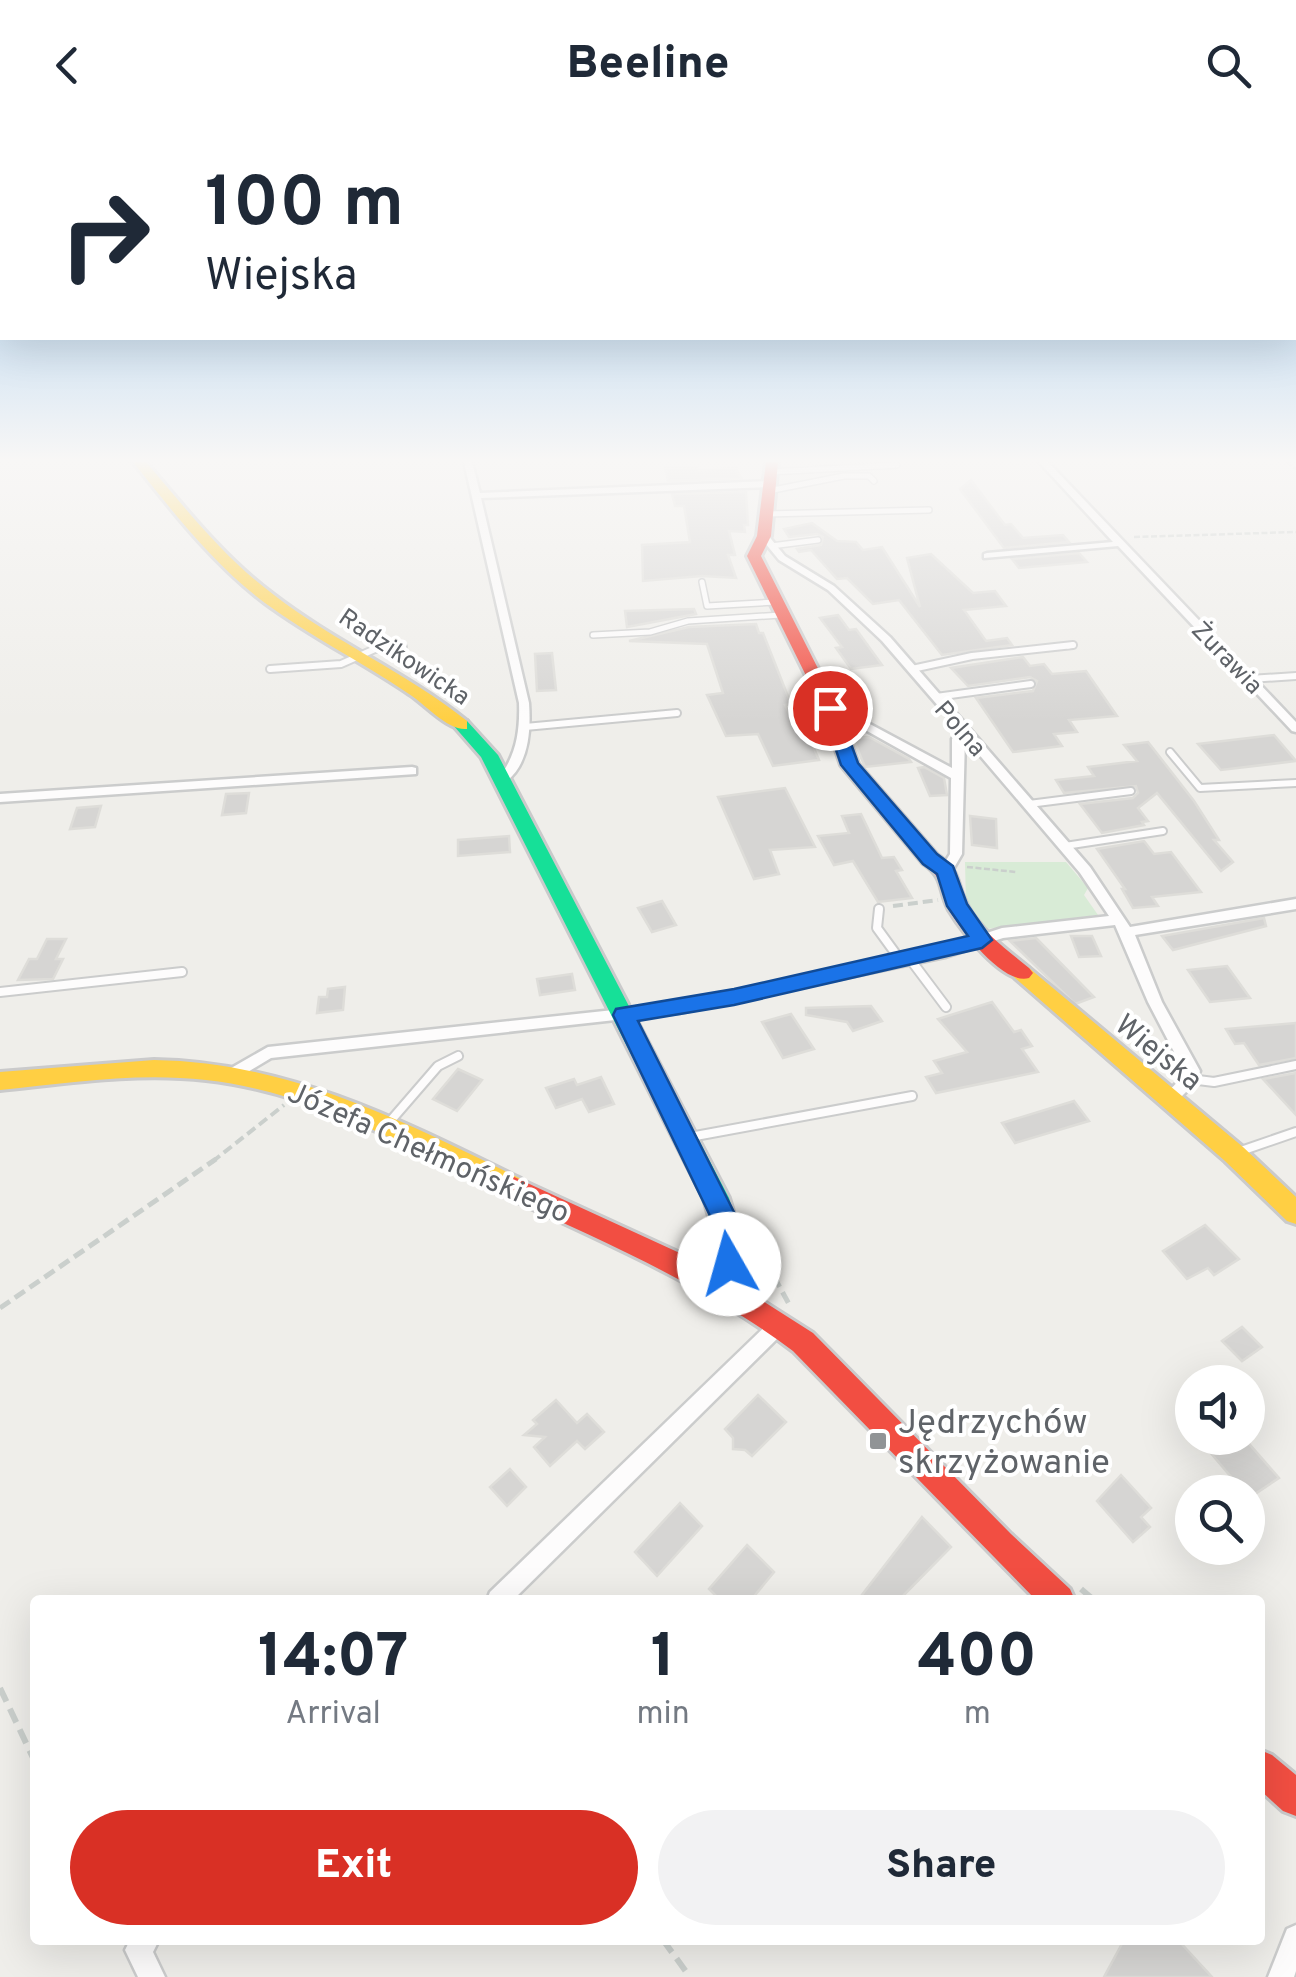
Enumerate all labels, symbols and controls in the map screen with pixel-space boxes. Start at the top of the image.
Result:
text: Beeline [567,37,729,94]
icon: back [40,38,95,93]
icon: search [1201,38,1256,93]
text: 100 m [205,162,404,251]
icon: right [40,170,170,300]
text: Wiejska [205,249,357,306]
street label: Radzikowicka [331,603,475,714]
street label: Żurawia [1183,616,1269,703]
pin [788,666,873,751]
icon: arrive [803,681,858,736]
street label: Polna [926,695,992,764]
street label: Wiejska [1106,1008,1209,1100]
street label: Józefa Chełmońskiego [281,1075,575,1233]
position arrow [677,1212,781,1316]
map controls [1175,1365,1265,1565]
button: sound [1175,1365,1265,1455]
place label: Jędrzychów skrzyżowanie [898,1402,1110,1486]
marker: Jędrzychów skrzyżowanie [867,1430,889,1452]
button: search [1175,1475,1265,1565]
text: 14:07 [258,1622,408,1698]
text: 1 [651,1622,675,1698]
text: 400 [918,1622,1037,1698]
text: Arrival [286,1695,381,1735]
text: min [636,1695,690,1735]
text: m [964,1695,991,1735]
button: Exit [70,1810,638,1925]
button: Share [658,1810,1225,1925]

